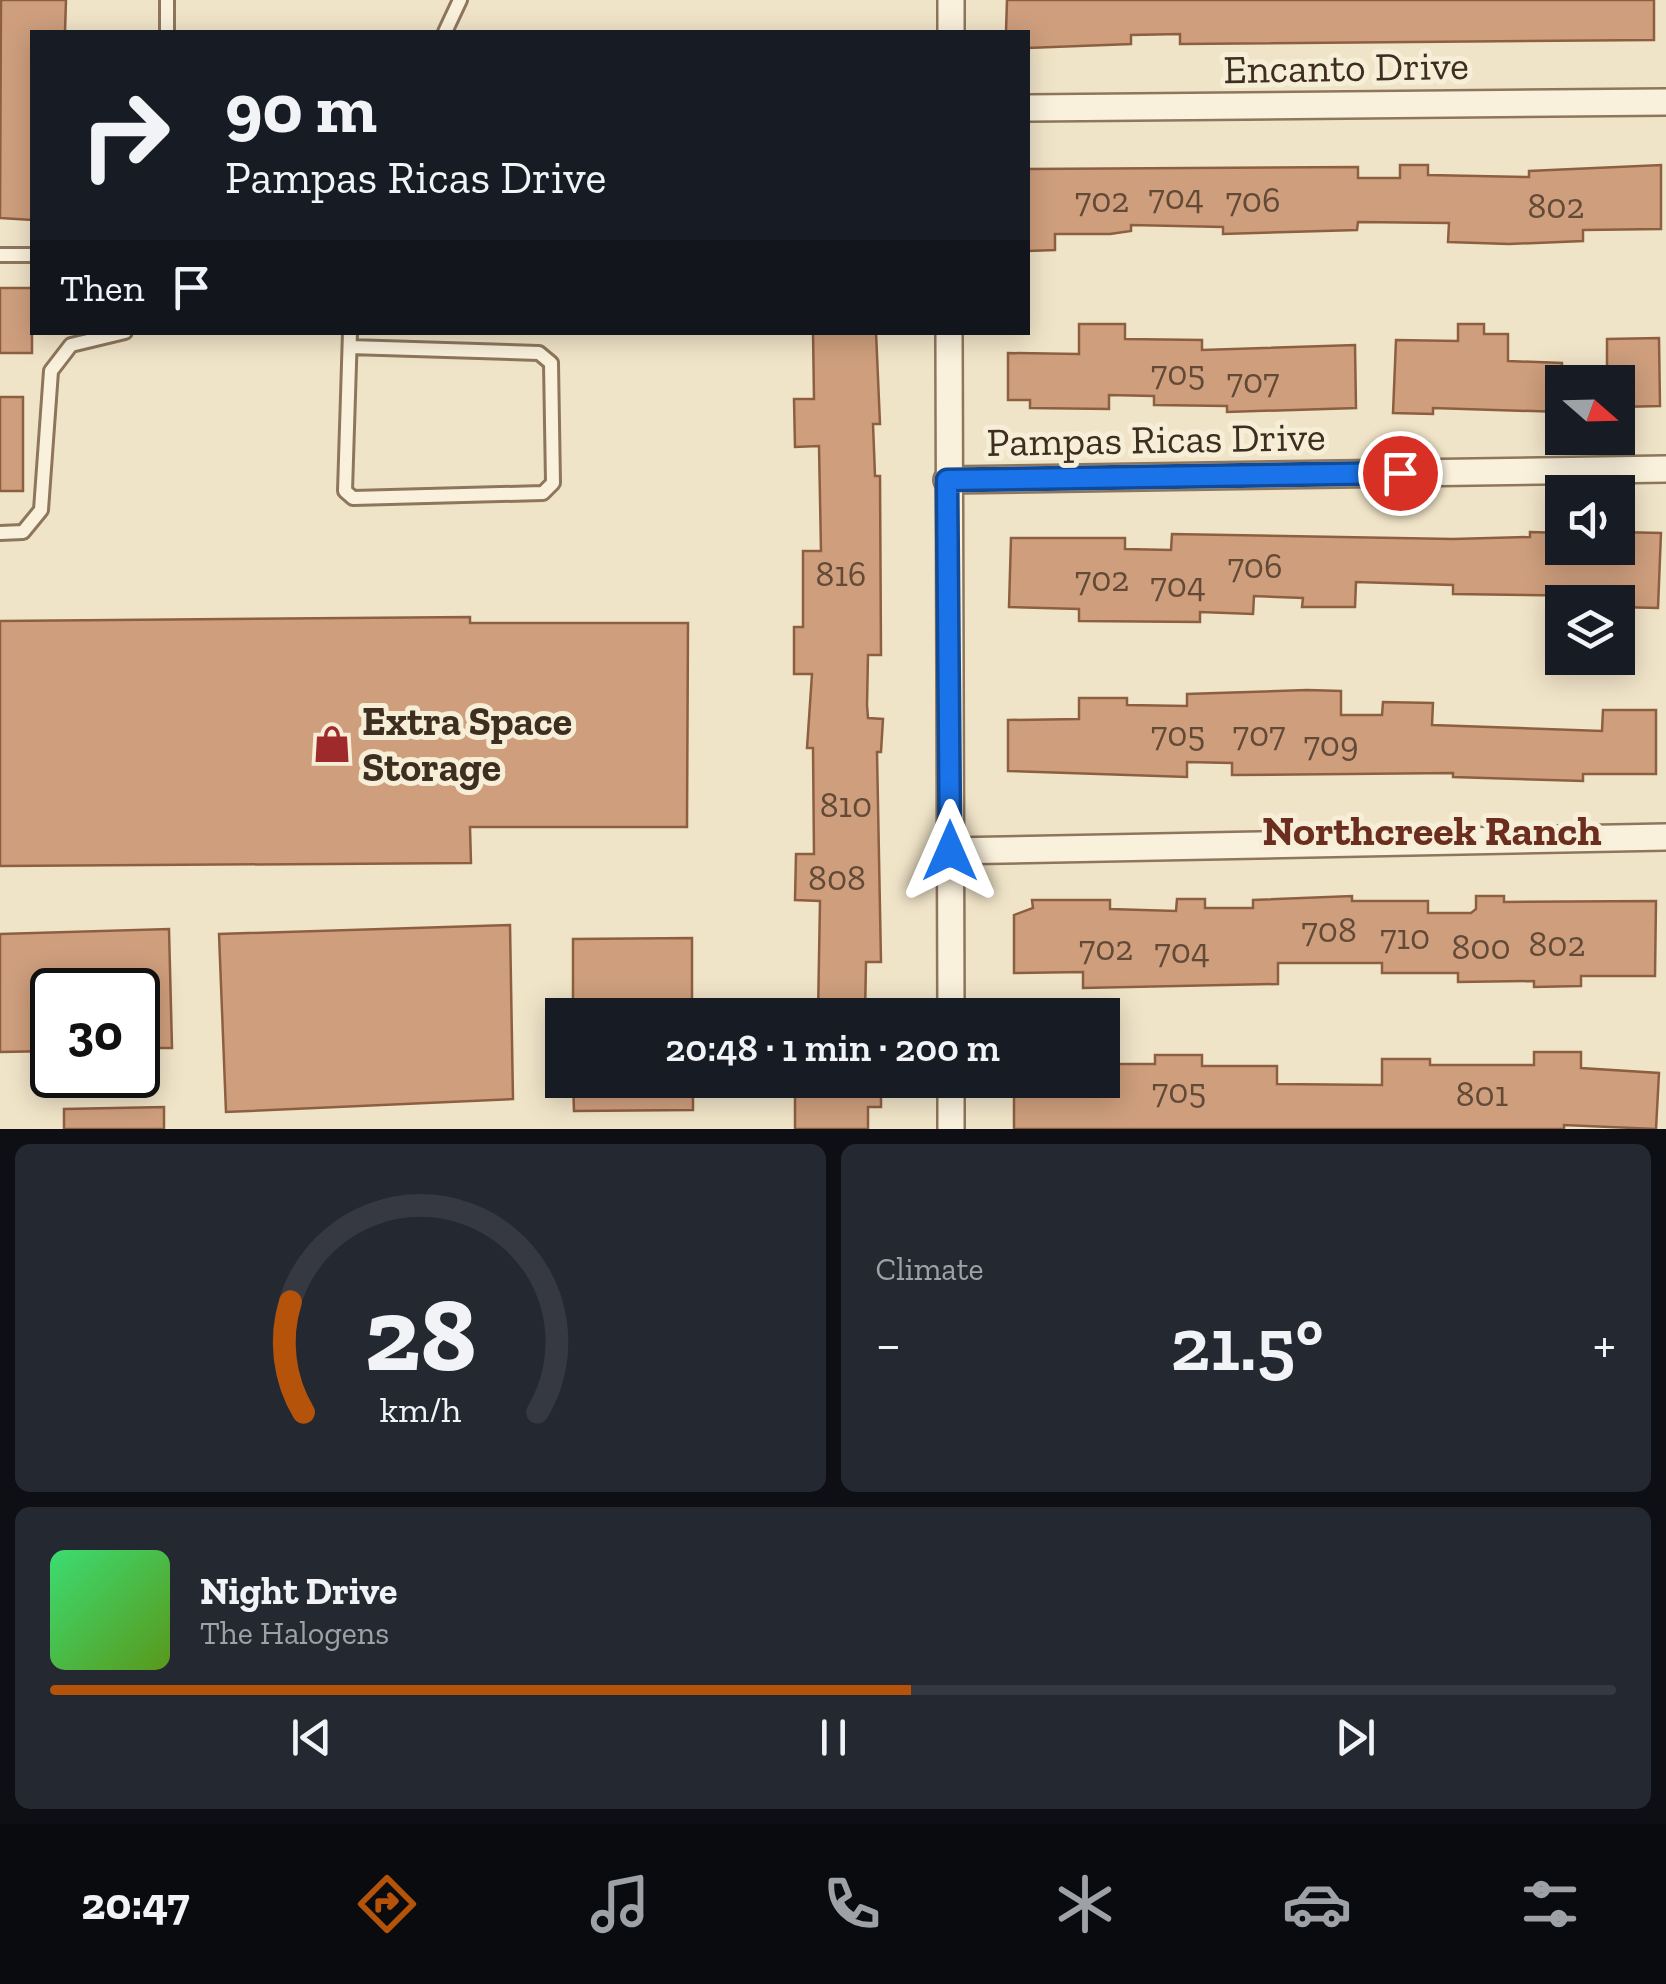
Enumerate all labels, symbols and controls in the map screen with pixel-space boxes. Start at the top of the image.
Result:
street label: Encanto Drive [1223,41,1469,93]
text: 90 m [225,66,377,150]
icon: right [60,70,190,200]
text: Pampas Ricas Drive [225,151,606,205]
house number: 704 [1148,176,1204,218]
house number: 702 [1075,179,1129,221]
house number: 706 [1225,179,1281,221]
house number: 802 [1527,185,1585,227]
icon: arrive [164,260,219,315]
text: Then [60,265,144,311]
house number: 705 [1151,352,1205,394]
house number: 707 [1226,360,1280,402]
north arrow [1545,365,1635,455]
map controls [1545,365,1635,675]
street label: Pampas Ricas Drive [986,412,1326,466]
pin [1358,431,1443,516]
icon: arrive [1373,446,1428,501]
button: sound [1545,475,1635,565]
house number: 706 [1227,545,1283,587]
house number: 816 [816,553,866,595]
house number: 702 [1075,558,1129,600]
house number: 704 [1150,564,1206,606]
button: layers [1545,585,1635,675]
place label: Extra Space Storage [362,697,572,791]
house number: 705 [1151,713,1205,755]
house number: 707 [1232,713,1286,755]
shop icon: Extra Space Storage [311,723,353,765]
house number: 709 [1303,723,1359,765]
house number: 810 [820,784,872,826]
position arrow [898,799,1002,903]
district label: Northcreek Ranch [1262,805,1602,856]
house number: 808 [808,857,866,899]
house number: 708 [1301,909,1357,951]
house number: 710 [1380,916,1430,958]
house number: 802 [1528,923,1586,965]
house number: 800 [1451,926,1511,968]
house number: 702 [1079,927,1133,969]
house number: 704 [1154,930,1210,972]
speed limit sign: 30 [30,968,160,1098]
text: 20:48 · 1 min · 200 m [665,1025,1000,1071]
house number: 705 [1152,1070,1206,1112]
house number: 801 [1456,1073,1508,1115]
text: Climate [876,1250,984,1288]
text: 28 [364,1272,476,1397]
text: 21.5° [1170,1299,1324,1389]
text: − [876,1311,901,1377]
text: + [1593,1311,1616,1377]
text: km/h [379,1388,461,1431]
text: Night Drive [200,1568,397,1614]
text: The Halogens [200,1614,389,1652]
icon: previous [284,1710,339,1765]
icon: pause [806,1710,861,1765]
icon: next [1328,1710,1383,1765]
icon: directions [352,1869,422,1939]
icon: music [585,1869,655,1939]
icon: phone [817,1869,887,1939]
icon: climate [1050,1869,1120,1939]
icon: car [1282,1869,1352,1939]
icon: filters [1515,1869,1585,1939]
text: 20:47 [81,1877,190,1931]

